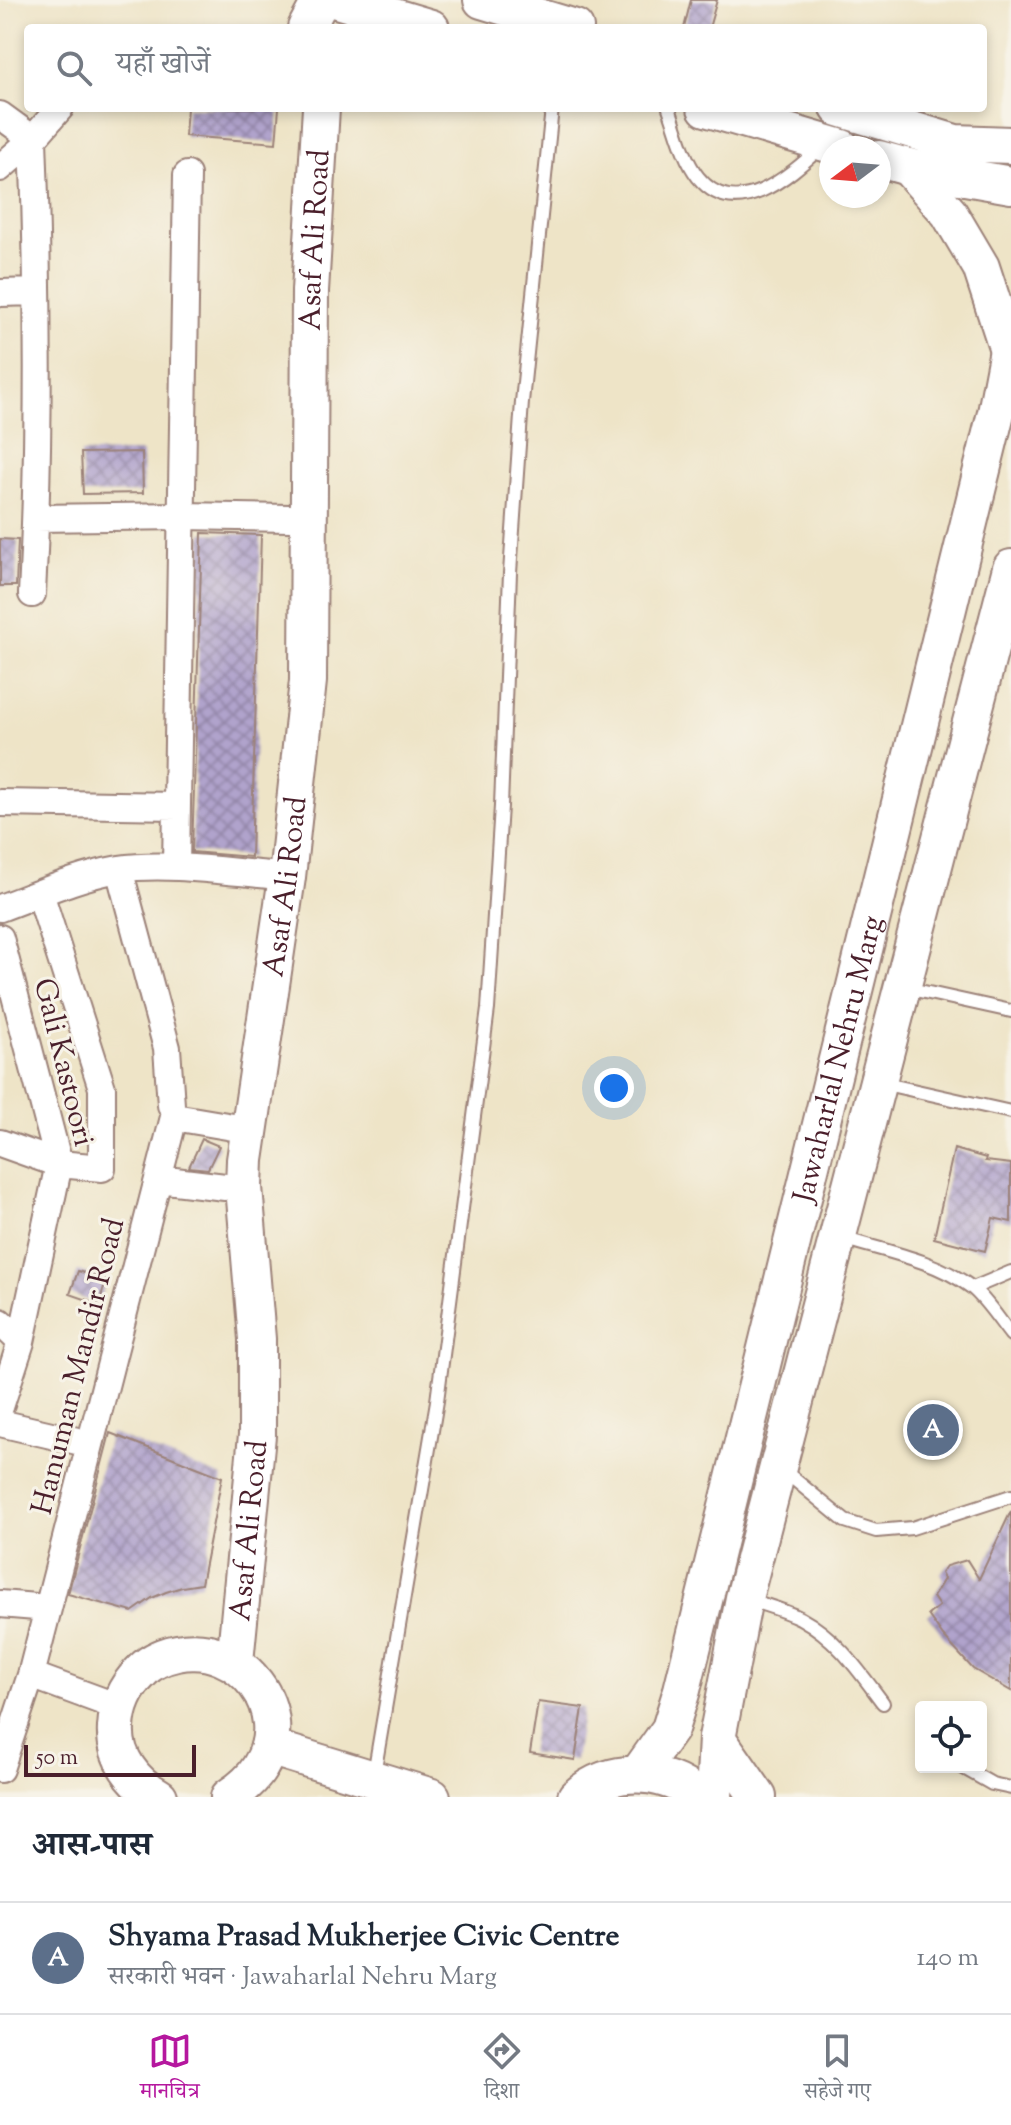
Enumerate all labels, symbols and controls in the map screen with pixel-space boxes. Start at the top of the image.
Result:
search box [24,24,987,112]
text: यहाँ खोजें [116,44,210,87]
icon: search [52,46,96,90]
north arrow [819,136,891,208]
street label: Asaf Ali Road [291,148,342,331]
street label: Asaf Ali Road [253,794,320,980]
street label: Jawaharlal Nehru Marg [783,912,896,1209]
street label: Gali Kastoori [21,974,104,1151]
your location [594,1068,634,1108]
street label: Hanuman Mandir Road [22,1214,137,1519]
pin: A [907,1400,959,1460]
street label: Asaf Ali Road [220,1438,280,1623]
map controls [915,1701,987,1773]
button: locate [915,1701,987,1773]
scale bar [24,1741,196,1777]
text: 50 m [36,1743,78,1775]
text: आस-पास [32,1822,152,1871]
text: Shyama Prasad Mukherjee Civic Centre [108,1916,620,1959]
text: A [47,1940,69,1977]
text: 140 m [916,1940,979,1977]
text: सरकारी भवन · Jawaharlal Nehru Marg [108,1959,497,1996]
tab: मानचित्र [140,2029,200,2112]
tab: दिशा [480,2029,524,2112]
tab: सहेजे गए [804,2029,871,2112]

